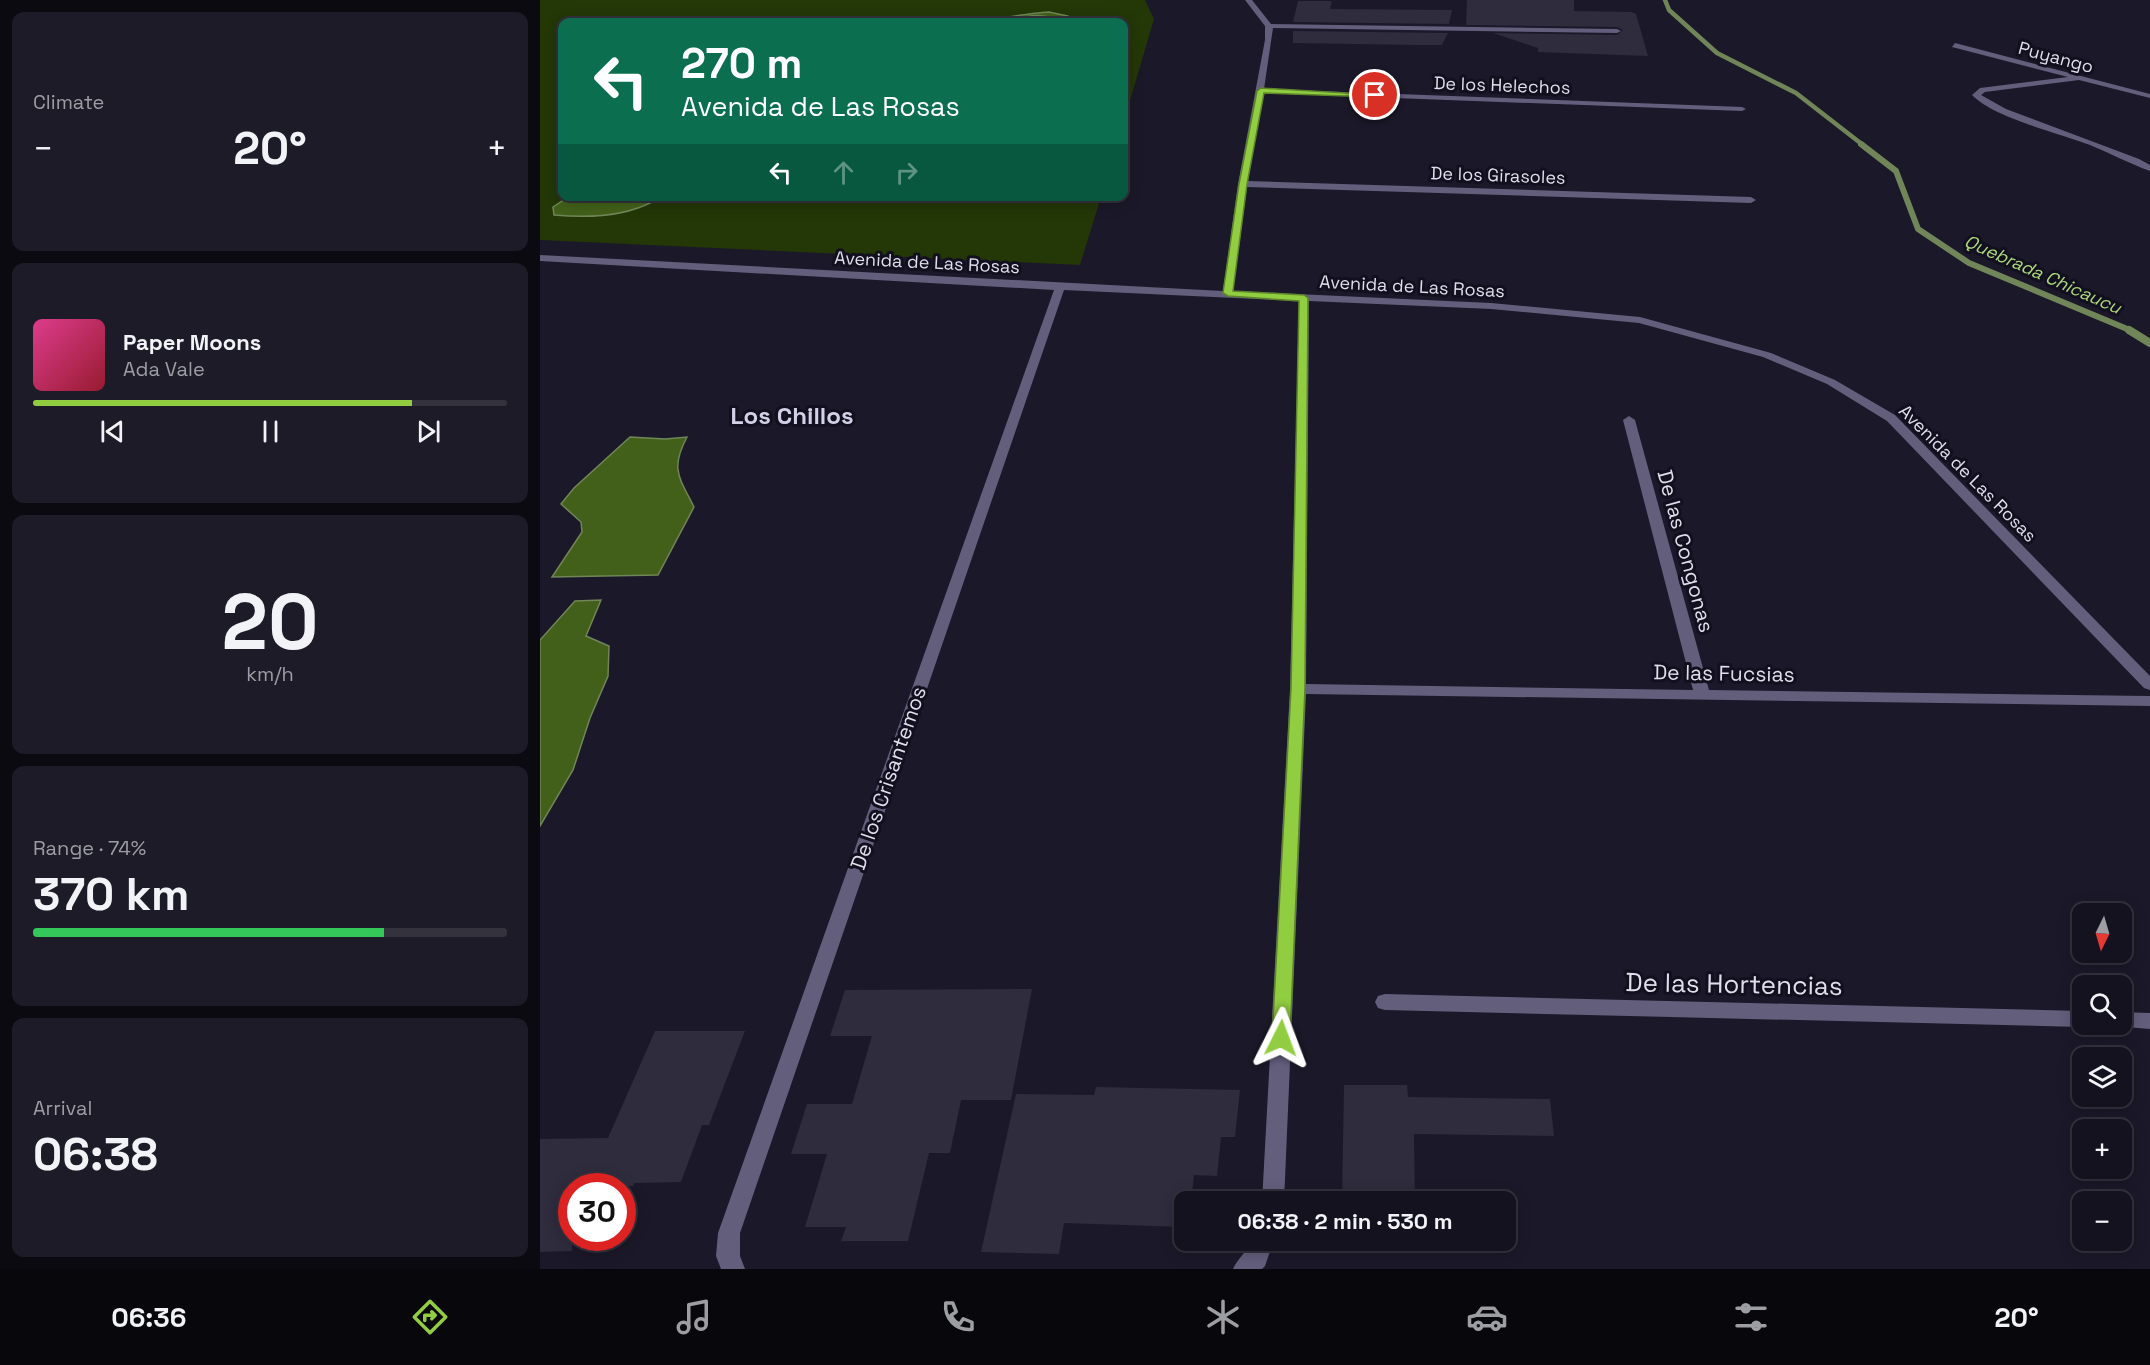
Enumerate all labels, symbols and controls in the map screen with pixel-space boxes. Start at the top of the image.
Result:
street label: Puyango [2016,36,2096,78]
text: 270 m [681,37,802,90]
icon: left [582,42,660,120]
pin [1349,69,1400,120]
street label: De los Helechos [1433,71,1571,99]
icon: arrive [1358,78,1391,111]
text: Climate [33,89,104,115]
text: Avenida de Las Rosas [681,89,960,124]
text: 20° [233,120,307,177]
text: − [33,128,53,170]
text: + [487,128,507,170]
icon: left [764,156,797,189]
icon: ahead [827,156,860,189]
icon: right [890,156,923,189]
street label: De los Girasoles [1430,161,1566,189]
water label: Quebrada Chicaucu [1961,229,2126,319]
street label: Avenida de Las Rosas [834,246,1020,278]
street label: Avenida de Las Rosas [1319,270,1505,302]
text: Paper Moons [123,328,261,356]
text: Ada Vale [123,356,205,382]
street label: Avenida de Las Rosas [1894,399,2042,547]
district label: Los Chillos [730,400,854,431]
icon: previous [96,415,129,448]
icon: pause [254,415,287,448]
icon: next [412,415,445,448]
street label: De las Congonas [1651,467,1721,635]
text: 20 [222,572,318,672]
street label: De las Fucsias [1653,658,1795,688]
text: km/h [246,661,294,687]
street label: De los Crisantemos [844,683,932,873]
text: Range · 74% [33,835,146,861]
text: 370 km [33,866,190,923]
north arrow [2072,903,2132,963]
map controls [2072,903,2132,1251]
street label: De las Hortencias [1625,965,1843,1003]
button: search [2072,975,2132,1035]
position arrow [1249,1006,1313,1070]
button: layers [2072,1047,2132,1107]
text: Arrival [33,1095,92,1121]
button: + [2072,1119,2132,1179]
text: 06:38 [33,1126,158,1183]
speed limit sign: 30 [558,1173,636,1251]
button: − [2072,1191,2132,1251]
text: 06:38 · 2 min · 530 m [1238,1207,1453,1235]
icon: directions [409,1296,451,1338]
icon: music [673,1296,715,1338]
icon: phone [937,1296,979,1338]
icon: climate [1202,1296,1244,1338]
icon: car [1466,1296,1508,1338]
icon: filters [1730,1296,1772,1338]
text: 06:36 [111,1300,186,1335]
text: 20° [1995,1300,2039,1335]

